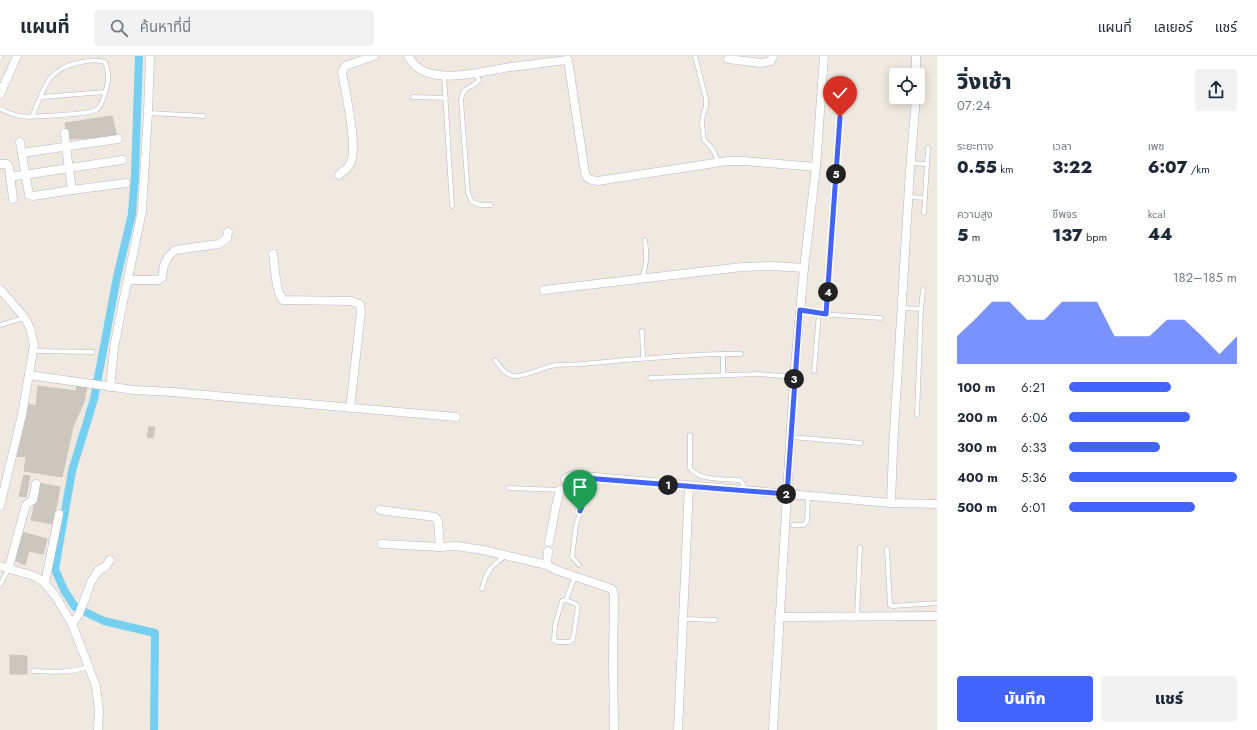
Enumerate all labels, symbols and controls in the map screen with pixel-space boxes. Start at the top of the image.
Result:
search box [94,10,374,46]
text: แผนที่ [20,13,70,40]
text: ค้นหาที่นี่ [140,16,191,38]
icon: search [108,17,130,39]
text: แผนที่ [1098,17,1132,37]
text: เลเยอร์ [1154,17,1193,37]
text: แชร์ [1215,17,1237,37]
text: วิ่งเช้า [957,65,1012,97]
map controls [889,68,925,104]
button: locate [889,68,925,104]
button: share [1195,69,1237,111]
pin [823,76,857,117]
icon: check [829,82,851,104]
text: 07:24 [957,96,991,115]
text: ระยะทาง [957,138,993,154]
text: เวลา [1052,138,1072,154]
text: เพซ [1148,138,1164,154]
text: 0.55 [957,155,997,179]
text: 3:22 [1052,155,1092,179]
text: 6:07 [1148,155,1187,179]
text: km [997,161,1014,177]
text: /km [1187,161,1210,177]
pin: 5 [826,164,846,184]
text: 5 [832,166,840,182]
text: ความสูง [957,206,993,222]
text: ชีพจร [1052,206,1077,222]
text: kcal [1148,206,1165,222]
text: 44 [1148,222,1173,246]
text: 5 [957,223,968,247]
text: 137 [1052,223,1083,247]
text: m [968,229,980,245]
text: bpm [1083,229,1107,245]
text: ความสูง [957,268,999,287]
text: 182–185 m [1173,268,1237,287]
pin: 4 [818,282,838,302]
text: 4 [824,284,832,300]
pin: 3 [784,369,804,389]
text: 3 [791,371,797,387]
text: 100 m [957,378,995,397]
text: 6:21 [1021,378,1046,397]
text: 200 m [957,408,997,427]
text: 6:06 [1021,408,1048,427]
text: 300 m [957,438,997,457]
text: 6:33 [1021,438,1047,457]
text: 400 m [957,468,998,487]
text: 5:36 [1021,468,1047,487]
pin [563,470,597,511]
pin: 1 [658,475,678,495]
icon: arrive [569,476,591,498]
text: 1 [665,477,671,493]
pin: 2 [776,484,796,504]
text: 2 [782,486,790,502]
text: 500 m [957,498,997,517]
text: 6:01 [1021,498,1046,517]
button: บันทึก [957,676,1093,722]
button: แชร์ [1101,676,1237,722]

